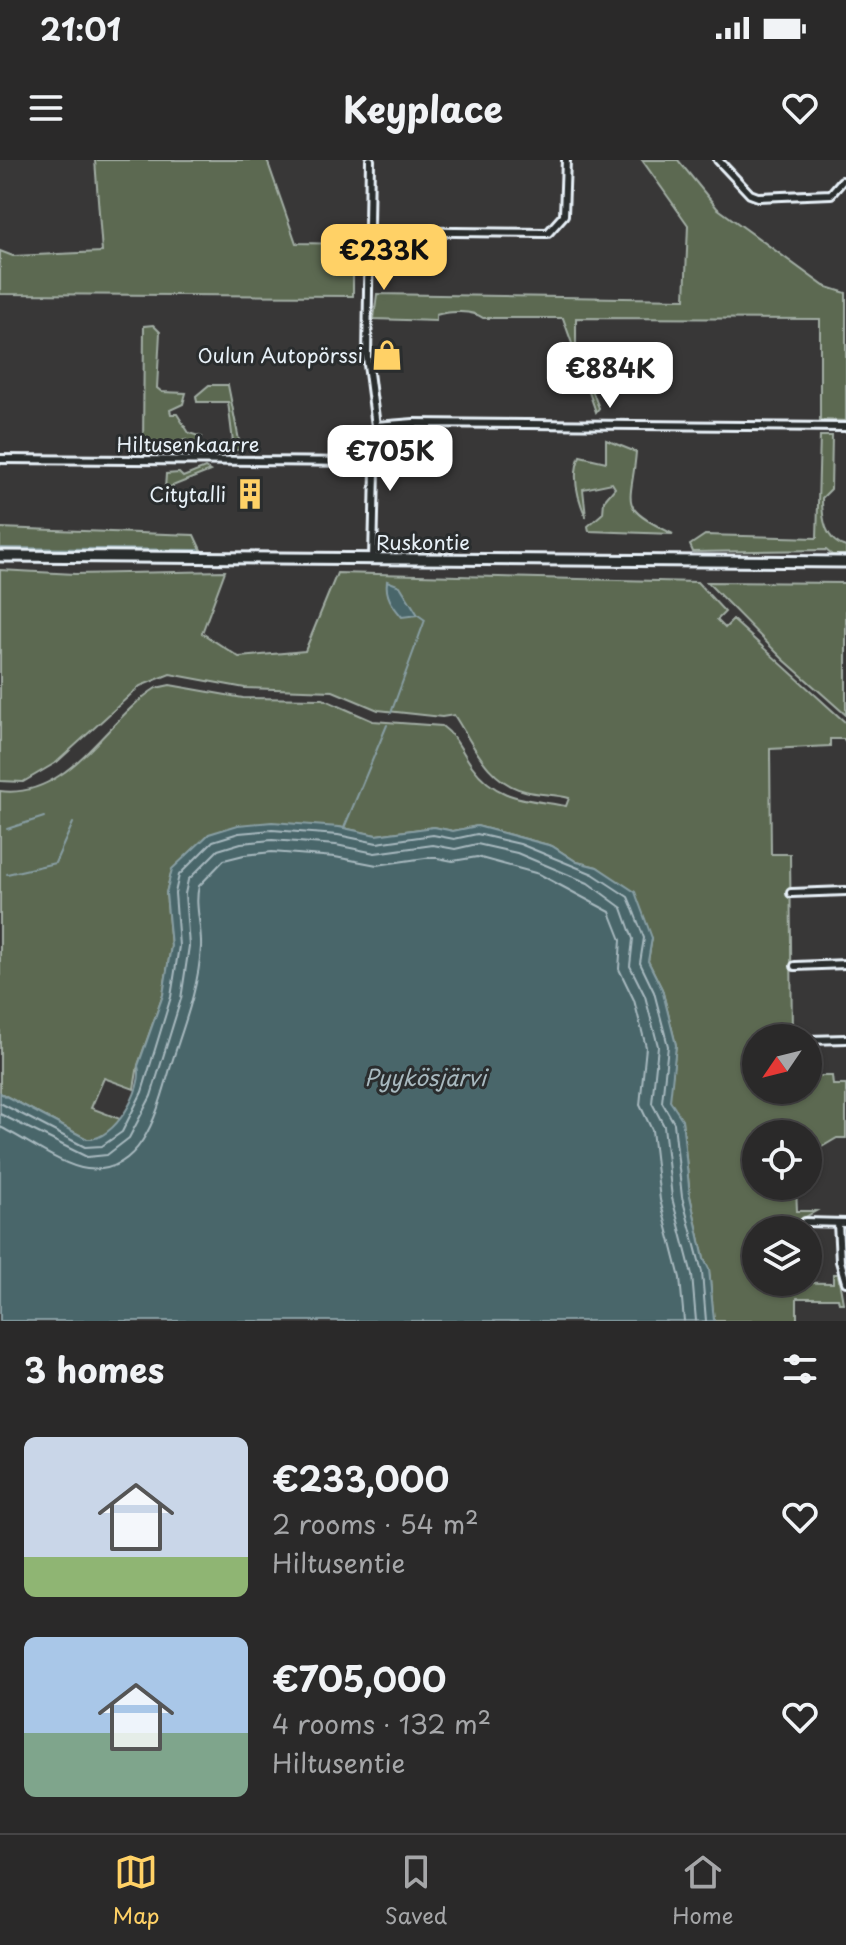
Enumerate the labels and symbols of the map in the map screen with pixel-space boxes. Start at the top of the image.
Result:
pin: €233K [328,224,440,292]
shop icon: Oulun Autopörssi [370,338,404,372]
place label: Oulun Autopörssi [198,340,363,370]
pin: €884K [554,342,666,410]
pin: €705K [334,425,446,493]
street label: Hiltusenkaarre [117,429,259,459]
building icon: Citytalli [233,477,267,511]
place label: Citytalli [149,479,226,509]
street label: Ruskontie [376,527,470,557]
north arrow [742,1024,822,1104]
water label: Pyykösjärvi [364,1060,490,1093]

